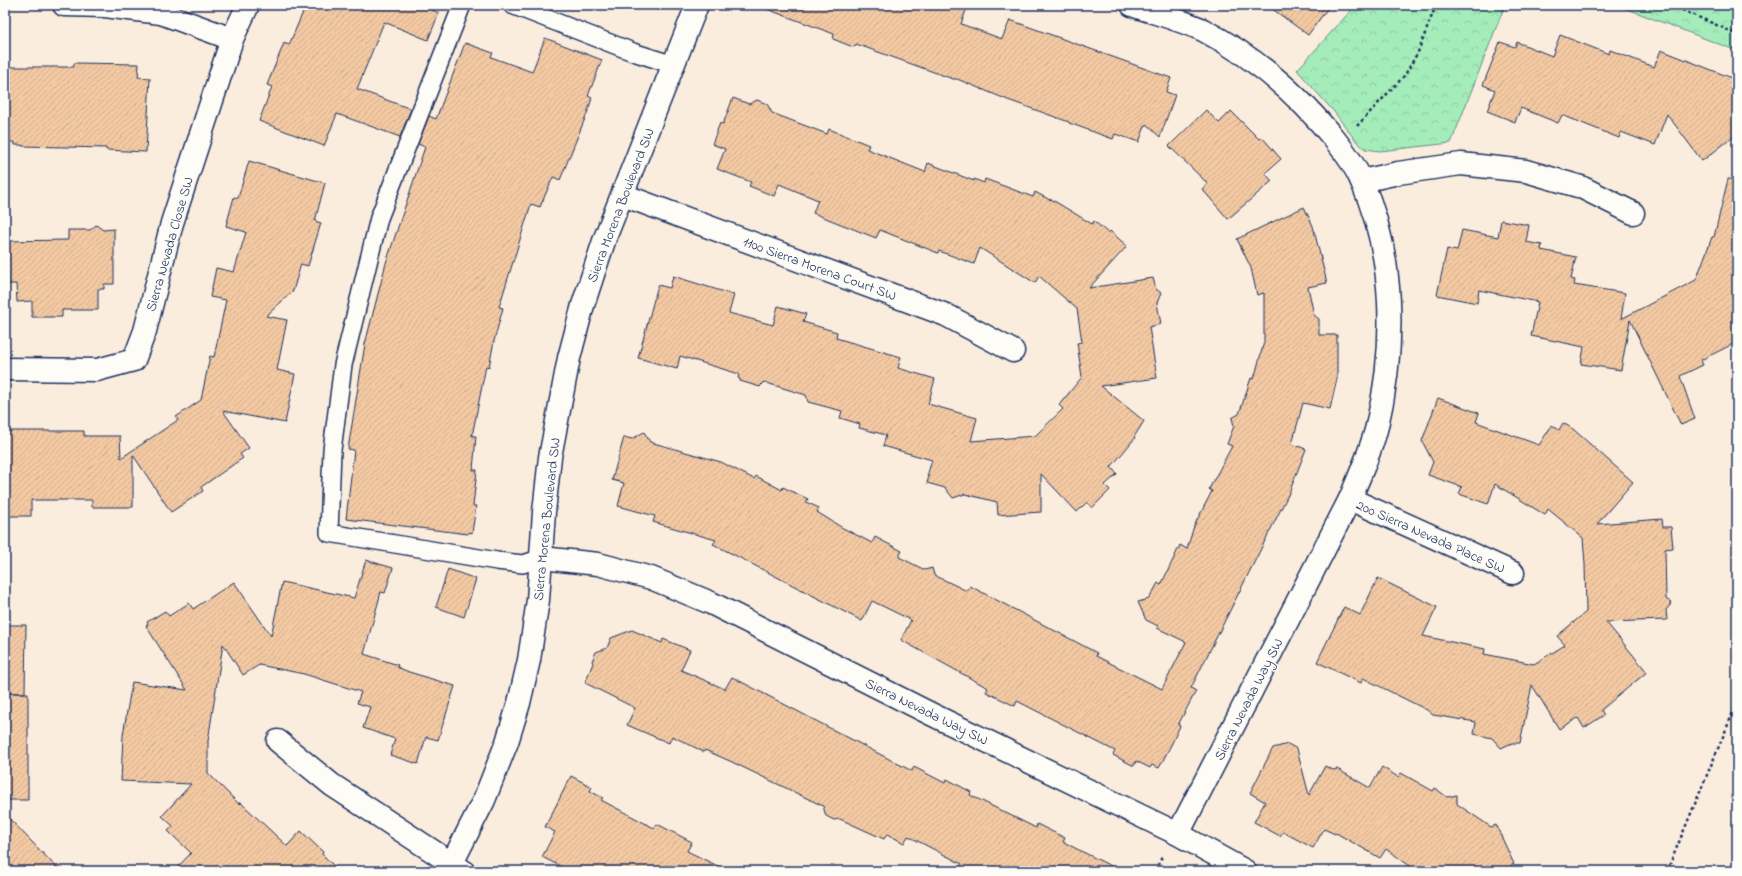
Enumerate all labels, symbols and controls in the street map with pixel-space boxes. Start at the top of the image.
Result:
street label: Sierra Morena Boulevard SW [582,125,661,286]
street label: Sierra Nevada Close SW [141,174,200,314]
street label: 1100 Sierra Morena Court SW [740,232,899,307]
street label: Sierra Morena Boulevard SW [528,437,567,602]
street label: 200 Sierra Nevada Place SW [1353,495,1508,580]
street label: Sierra Nevada Way SW [1209,635,1290,765]
street label: Sierra Nevada Way SW [861,673,992,752]

